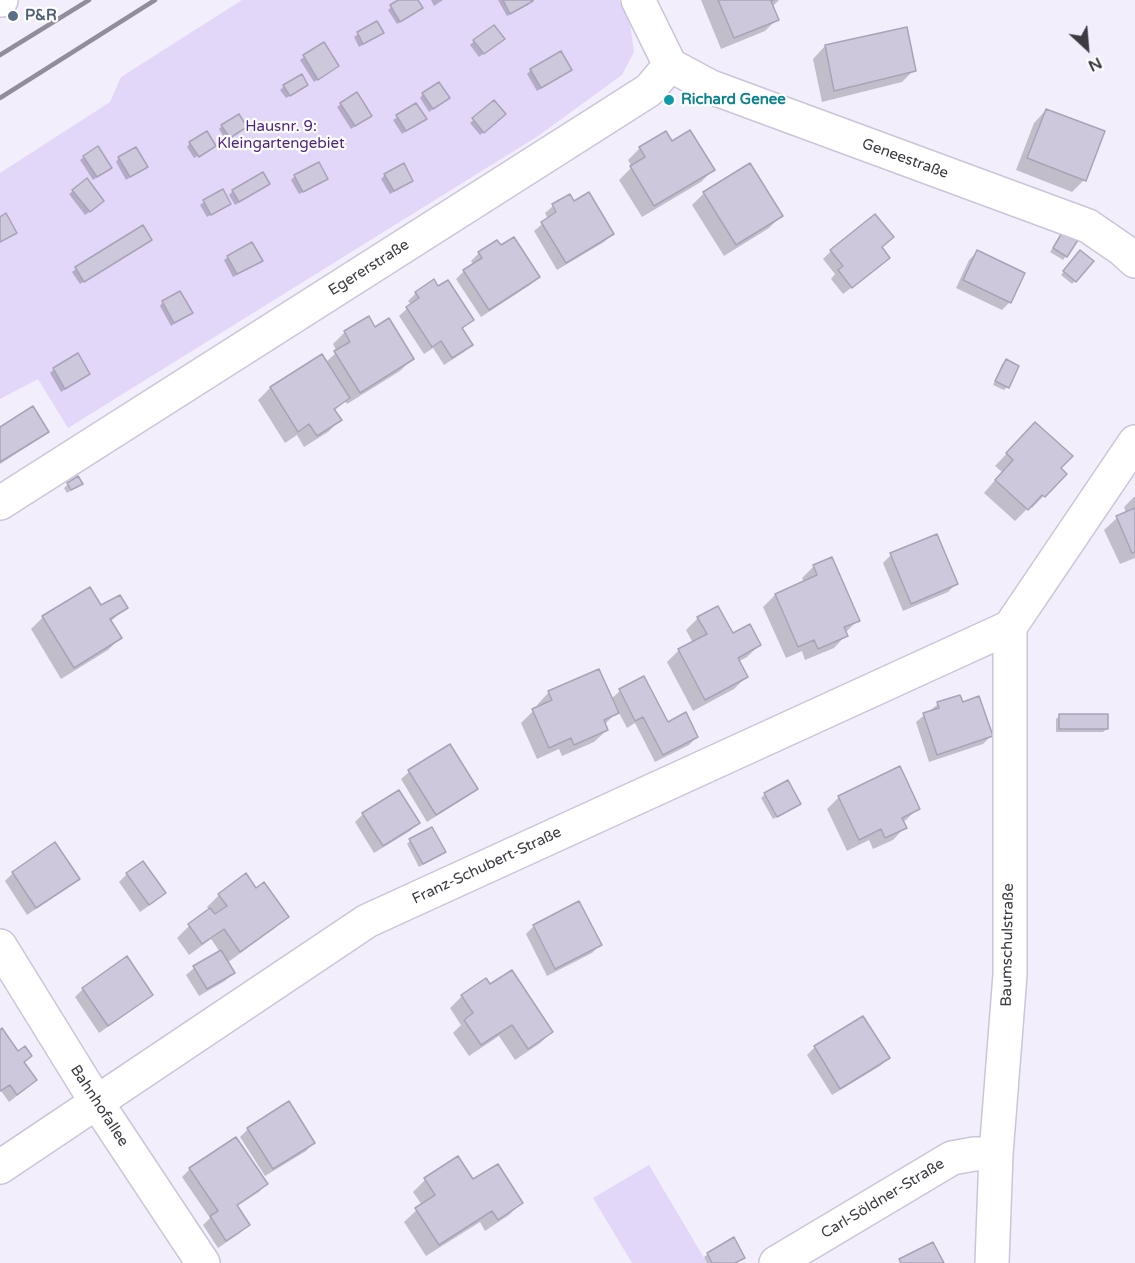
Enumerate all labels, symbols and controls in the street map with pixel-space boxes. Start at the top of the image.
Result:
place label: P&R [25,7,57,25]
marker: P&R [6,9,20,23]
north arrow [1057,18,1117,78]
text: N [1085,52,1105,76]
place label: Richard Genee [681,91,786,109]
marker: Richard Genee [662,93,676,107]
park label: Hausnr. 9: Kleingartengebiet [217,118,345,153]
street label: Geneestraße [859,135,951,183]
street label: Egererstraße [325,236,413,300]
street label: Franz-Schubert-Straße [410,824,564,908]
street label: Baumschulstraße [998,883,1018,1007]
street label: Bahnhofallee [66,1062,132,1150]
street label: Carl-Söldner-Straße [818,1155,948,1243]

